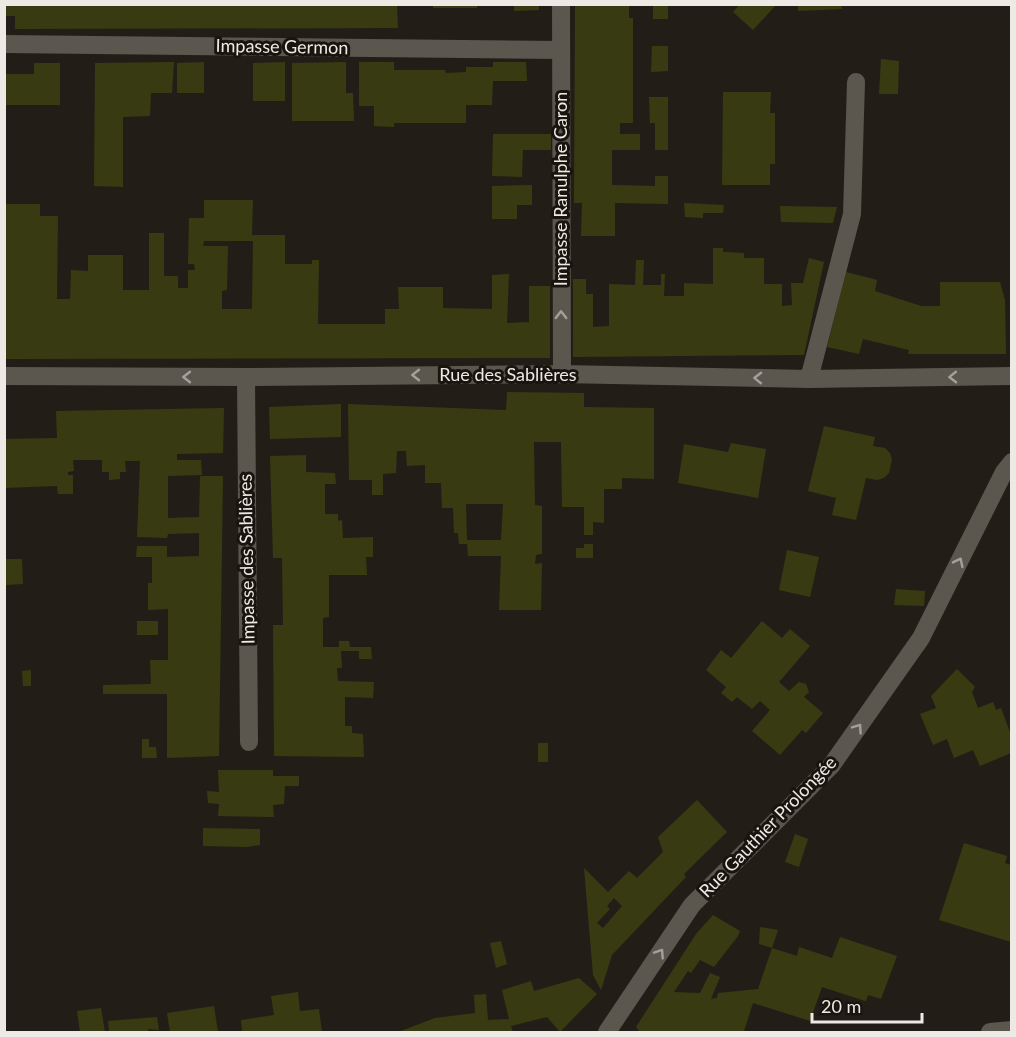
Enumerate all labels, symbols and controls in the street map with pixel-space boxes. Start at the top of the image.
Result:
street label: Impasse Germon [216,34,349,58]
street label: Impasse Ranulphe Caron [549,92,571,286]
one-way arrow [555,311,567,320]
street label: Rue des Sablières [439,363,577,385]
one-way arrow [412,369,421,381]
one-way arrow [183,371,192,383]
one-way arrow [949,371,958,383]
one-way arrow [754,372,763,384]
street label: Impasse des Sablières [234,473,258,645]
one-way arrow [952,558,963,569]
one-way arrow [851,724,862,735]
street label: Rue Gauthier Prolongée [694,751,840,902]
one-way arrow [653,948,664,959]
scale bar [812,986,922,1024]
text: 20 m [821,995,861,1017]

